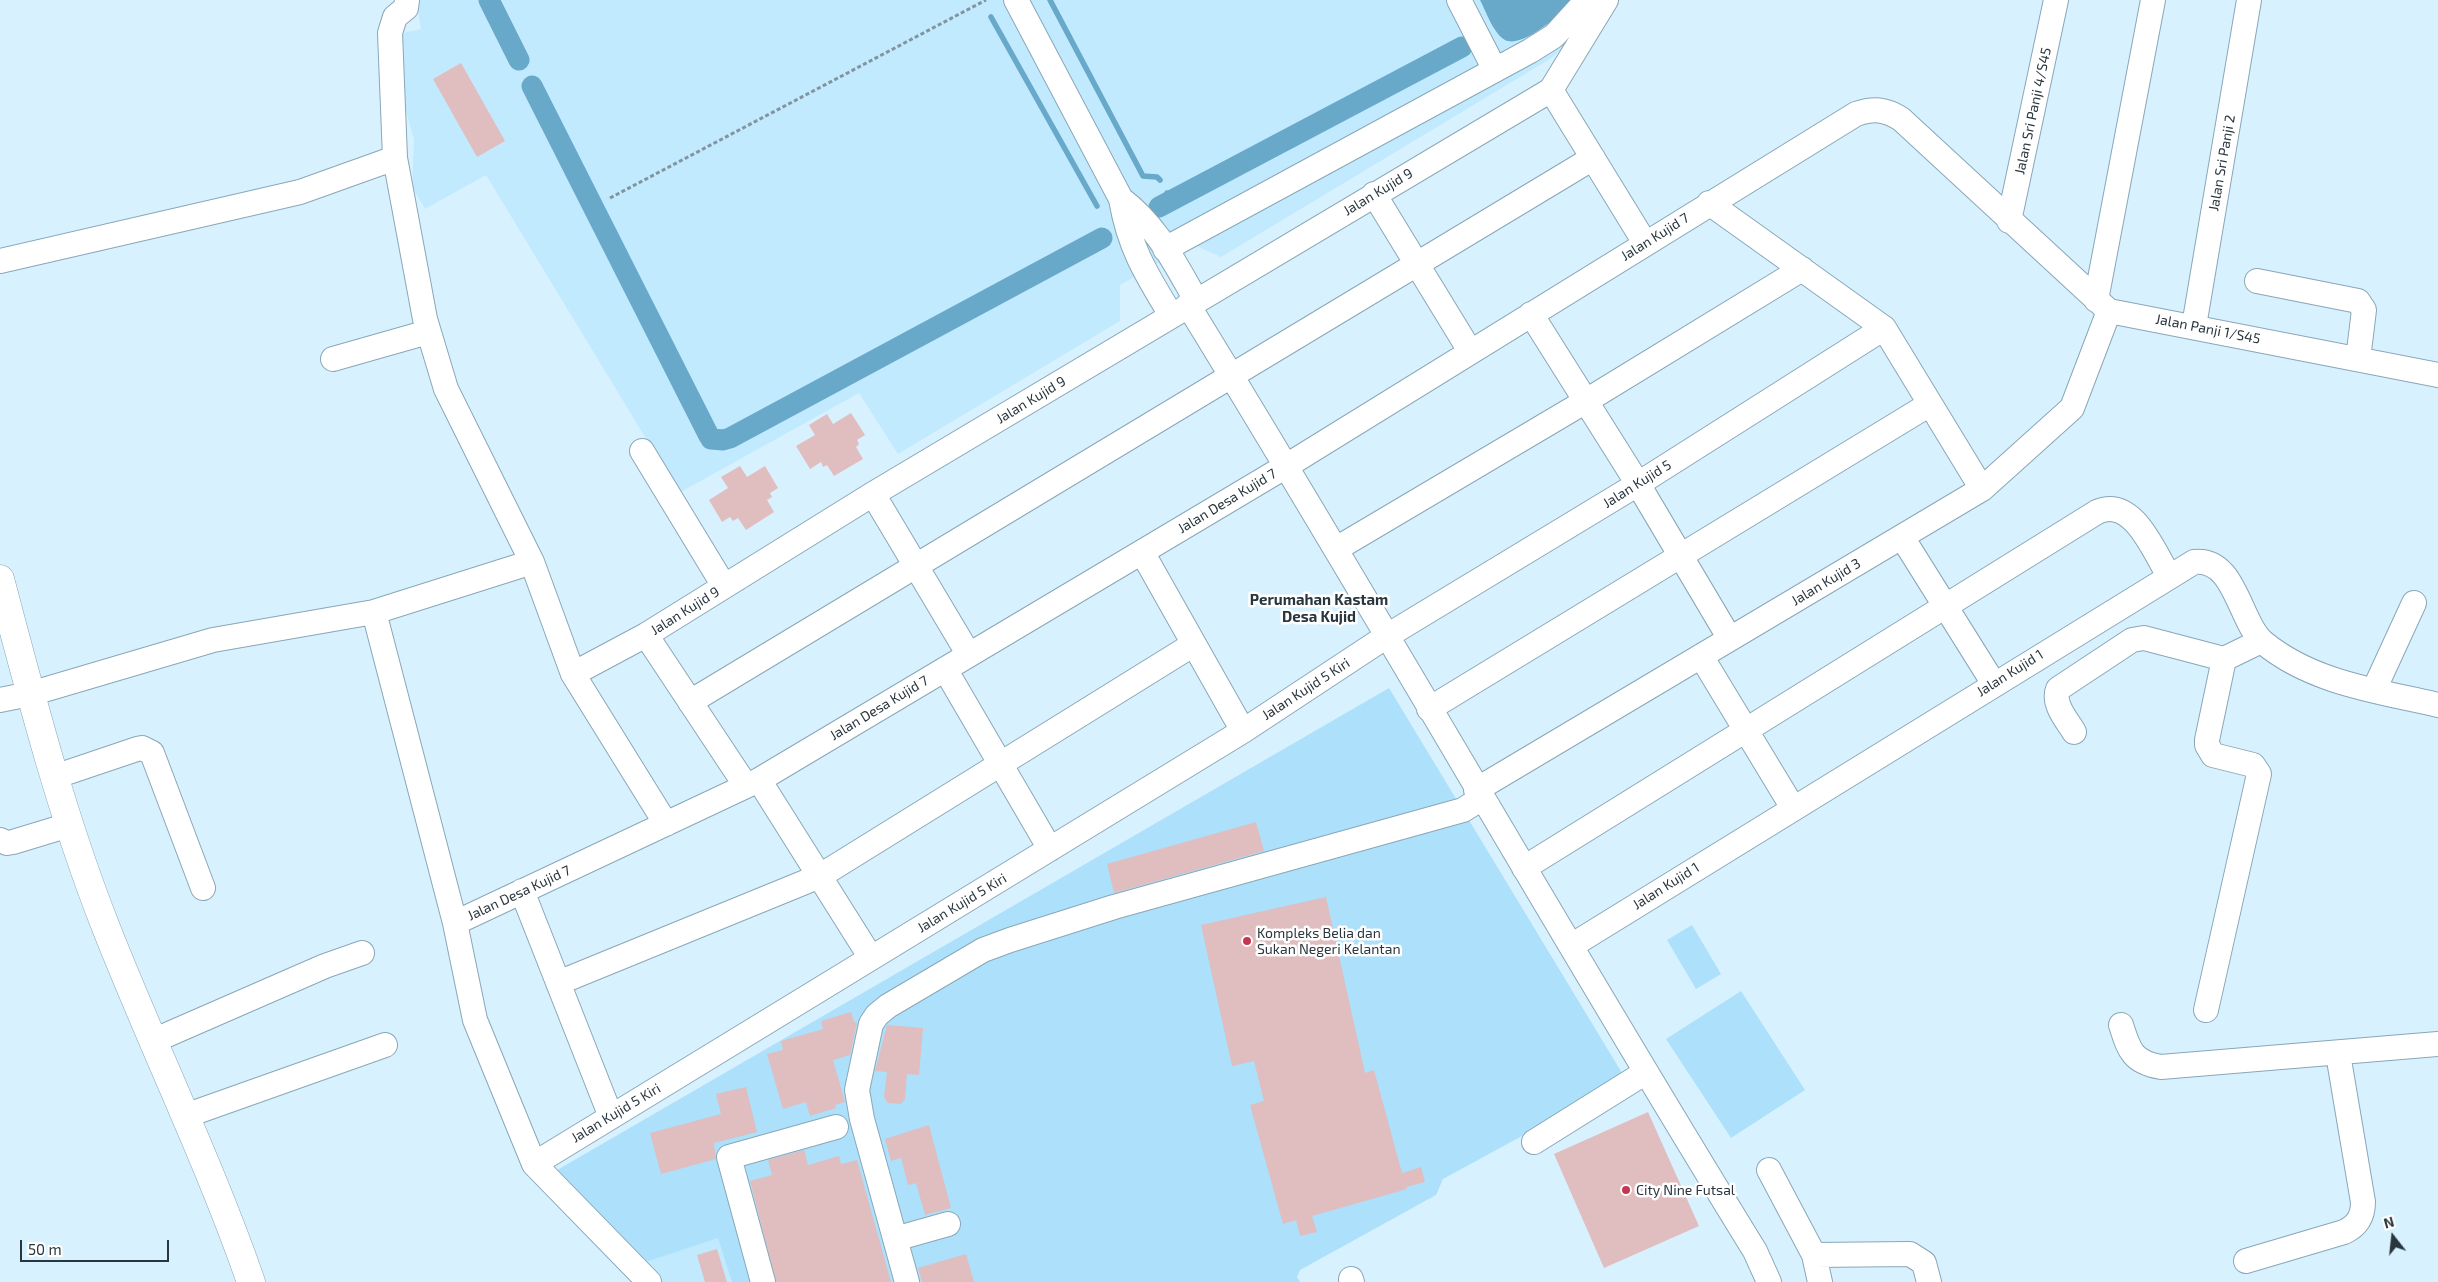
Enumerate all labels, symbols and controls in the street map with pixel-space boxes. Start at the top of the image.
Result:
street label: Jalan Sri Panji 4/S45 [2011,46,2055,176]
street label: Jalan Sri Panji 2 [2205,113,2239,213]
street label: Jalan Kujid 9 [1340,165,1416,219]
street label: Jalan Kujid 7 [1618,209,1692,265]
street label: Jalan Panji 1/S45 [2154,311,2262,347]
street label: Jalan Kujid 9 [993,373,1069,427]
street label: Jalan Kujid 5 [1600,456,1674,512]
street label: Jalan Desa Kujid 7 [1175,465,1279,537]
street label: Jalan Kujid 3 [1788,555,1864,609]
street label: Jalan Kujid 9 [648,583,722,639]
district label: Perumahan Kastam Desa Kujid [1250,591,1388,626]
street label: Jalan Kujid 1 [1974,646,2046,700]
street label: Jalan Kujid 5 Kiri [1259,654,1353,724]
street label: Jalan Desa Kujid 7 [827,672,931,744]
street label: Jalan Kujid 1 [1630,859,1702,913]
street label: Jalan Desa Kujid 7 [465,862,573,924]
street label: Jalan Kujid 5 Kiri [914,870,1010,936]
place label: Kompleks Belia dan Sukan Negeri Kelantan [1257,925,1401,958]
marker: Kompleks Belia dan Sukan Negeri Kelantan [1241,935,1253,947]
street label: Jalan Kujid 5 Kiri [568,1080,664,1146]
place label: City Nine Futsal [1636,1182,1735,1198]
marker: City Nine Futsal [1620,1184,1632,1196]
north arrow [2368,1212,2418,1262]
text: N [2382,1213,2396,1232]
scale bar [22,1230,171,1262]
text: 50 m [28,1240,62,1258]

